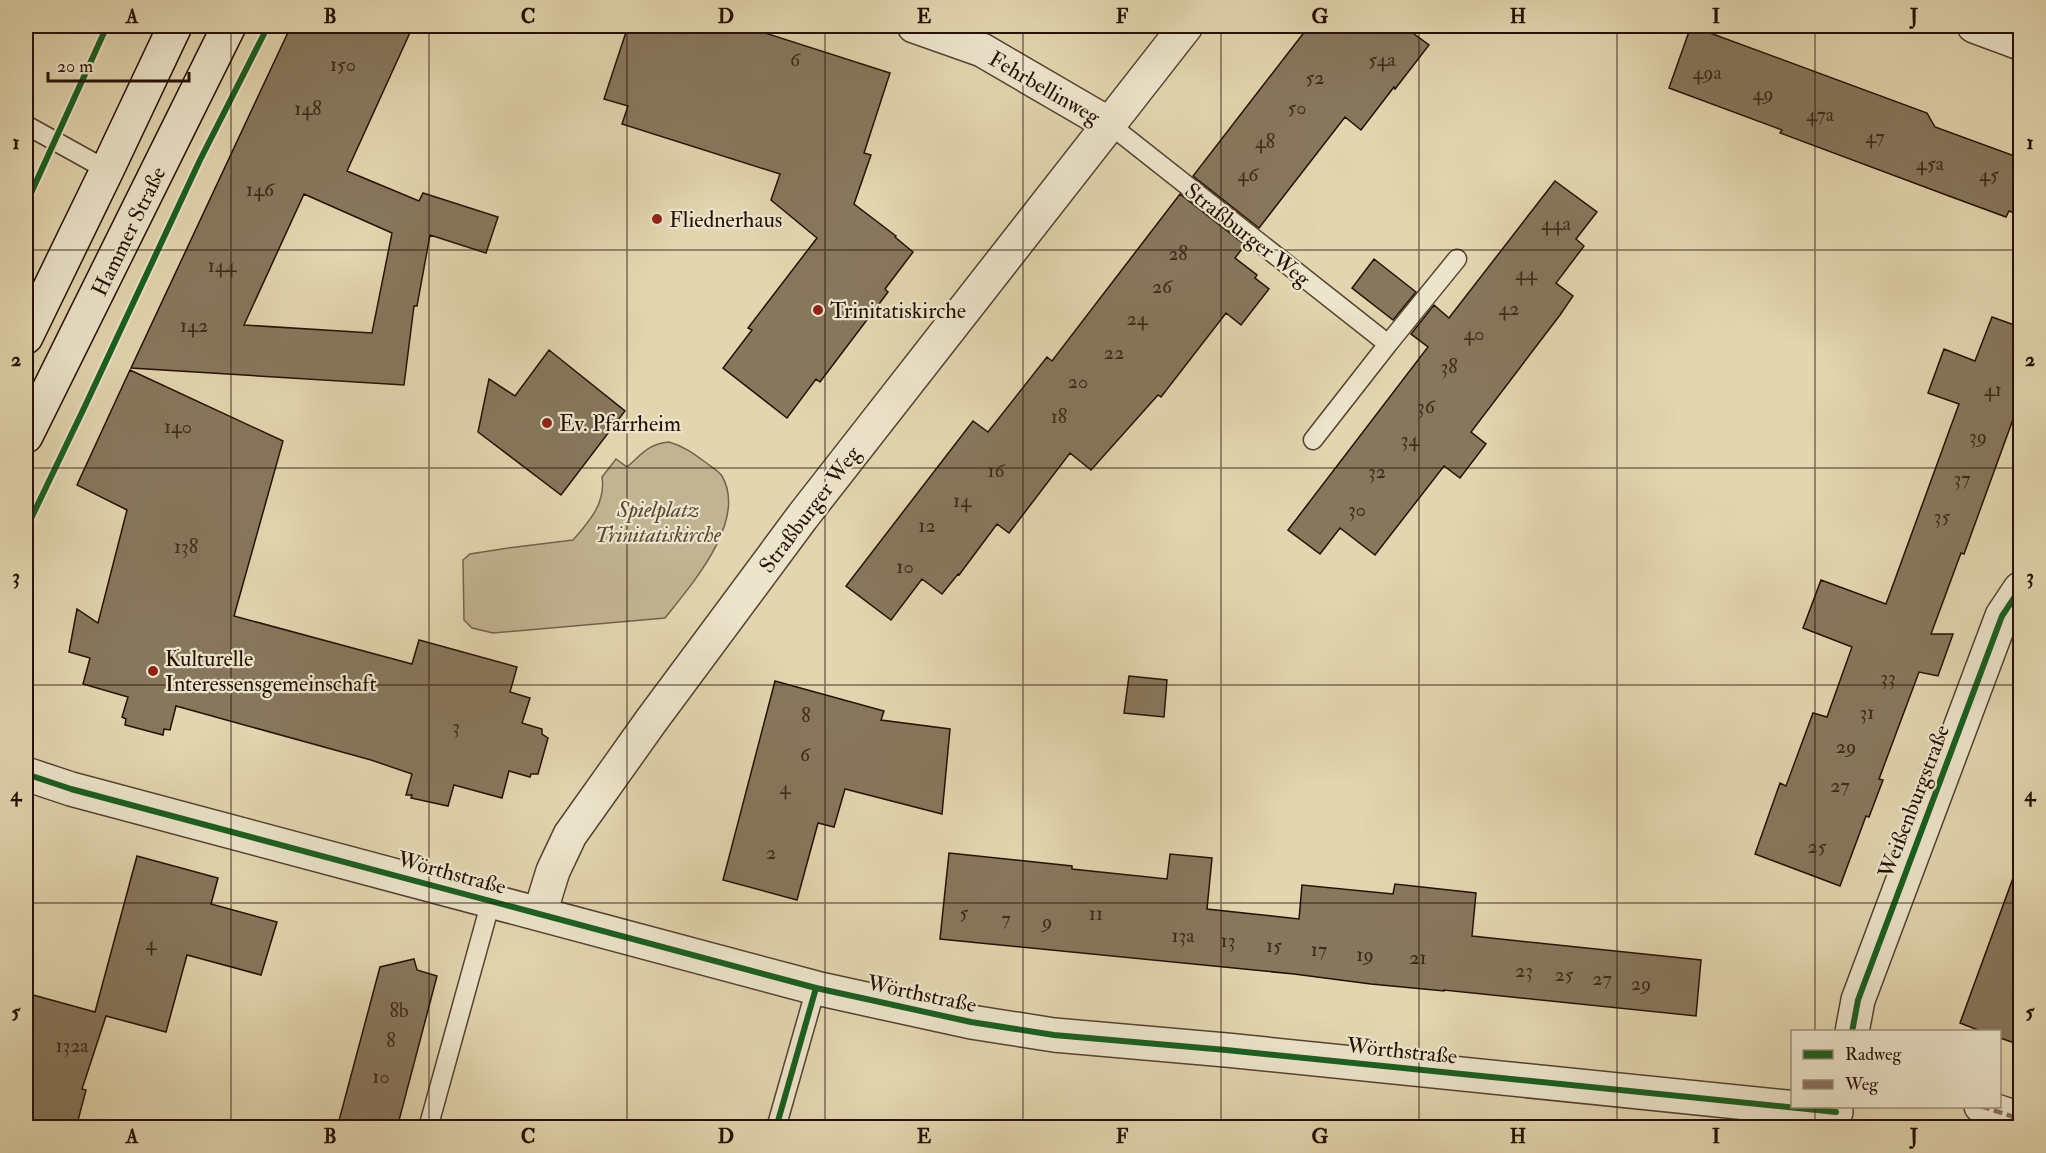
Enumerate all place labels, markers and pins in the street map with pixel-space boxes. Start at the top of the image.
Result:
place label: Fliednerhaus [669,206,782,234]
marker: Fliednerhaus [650,212,664,226]
place label: Trinitatiskirche [830,297,966,325]
marker: Trinitatiskirche [811,303,825,317]
place label: Ev. Pfarrheim [559,410,681,438]
marker: Ev. Pfarrheim [540,416,554,430]
place label: Kulturelle Interessensgemeinschaft [165,645,377,698]
marker: Kulturelle Interessensgemeinschaft [146,664,160,678]

